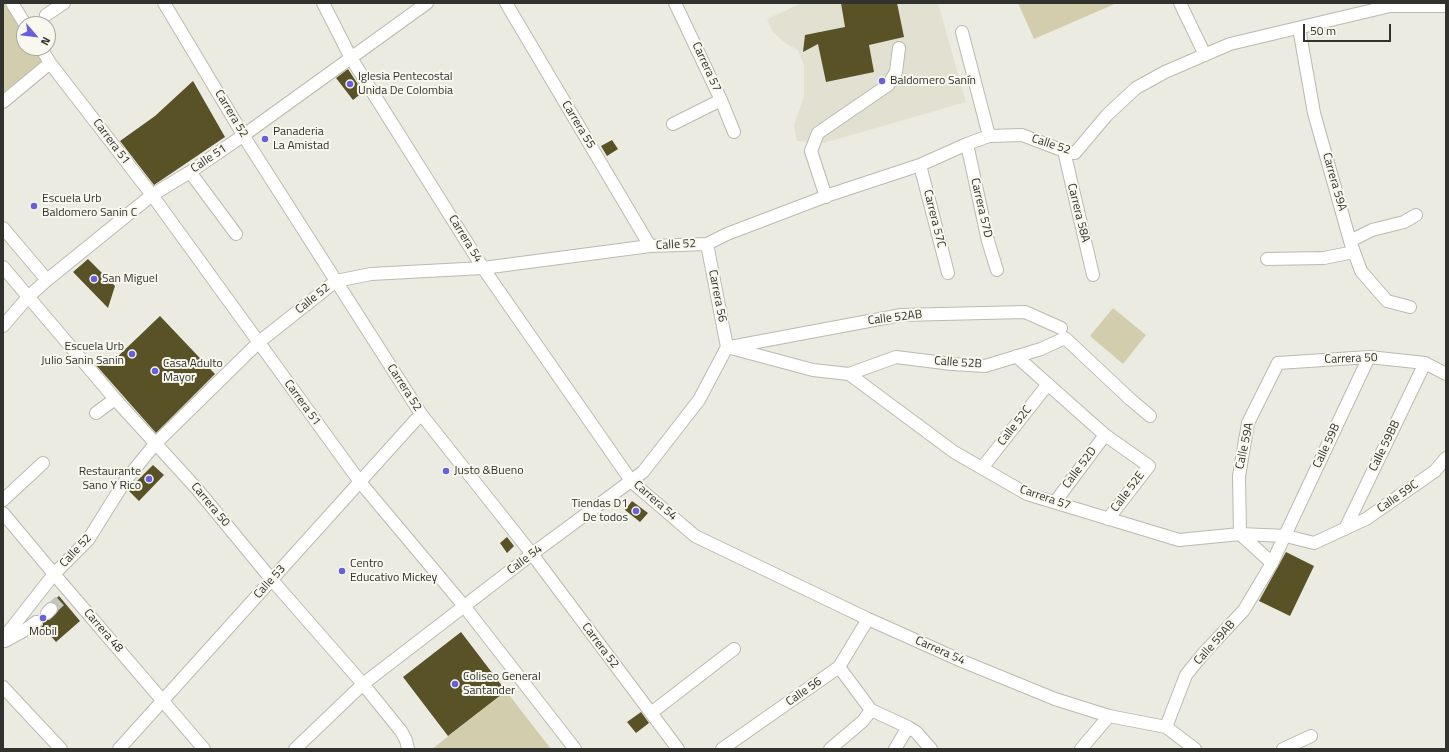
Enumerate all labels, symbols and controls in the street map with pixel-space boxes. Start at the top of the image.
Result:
north arrow [16,16,56,56]
scale bar [1305,16,1393,42]
text: 50 m [1310,21,1336,40]
text: N [37,34,55,48]
street label: Carrera 57 [688,40,724,94]
place label: Iglesia Pentecostal Unida De Colombia [358,70,453,98]
place label: Baldomero Sanín [890,74,976,88]
marker: Baldomero Sanín [877,76,887,86]
marker: Iglesia Pentecostal Unida De Colombia [345,79,355,89]
street label: Carrera 52 [211,88,251,140]
street label: Carrera 55 [558,99,598,151]
street label: Carrera 51 [89,116,133,168]
place label: Panaderia La Amistad [273,125,329,153]
street label: Calle 52 [1030,132,1072,158]
marker: Panaderia La Amistad [260,134,270,144]
street label: Calle 51 [188,142,230,176]
street label: Carrera 59A [1319,151,1349,213]
street label: Carrera 57D [967,177,995,239]
street label: Carrera 58A [1064,182,1092,244]
street label: Carrera 57C [920,188,948,250]
place label: Escuela Urb Baldomero Sanin C [42,192,137,220]
marker: Escuela Urb Baldomero Sanin C [29,201,39,211]
street label: Carrera 54 [445,213,485,265]
street label: Calle 52 [656,237,696,253]
street label: Carrera 56 [705,269,729,323]
place label: San Miguel [102,272,158,286]
marker: San Miguel [89,274,99,284]
street label: Calle 52 [293,281,333,317]
street label: Calle 52AB [867,308,923,328]
place label: Escuela Urb Julio Sanin Sanin [41,340,124,368]
marker: Escuela Urb Julio Sanin Sanin [127,349,137,359]
street label: Carrera 50 [1324,351,1378,367]
street label: Calle 52B [934,354,982,372]
place label: Casa Adulto Mayor [163,357,223,385]
street label: Carrera 52 [384,362,424,414]
marker: Casa Adulto Mayor [150,366,160,376]
street label: Carrera 51 [281,377,323,429]
street label: Calle 52C [995,403,1035,449]
street label: Calle 59BB [1366,418,1404,474]
street label: Calle 59A [1233,421,1257,471]
street label: Calle 59B [1310,421,1344,471]
street label: Calle 52D [1060,445,1100,491]
place label: Justo &Bueno [454,464,523,478]
place label: Restaurante Sano Y Rico [79,465,141,493]
marker: Justo &Bueno [441,466,451,476]
street label: Calle 52E [1108,469,1148,515]
marker: Restaurante Sano Y Rico [144,474,154,484]
street label: Carrera 54 [630,478,680,524]
street label: Calle 59C [1375,478,1421,516]
street label: Carrera 50 [187,480,233,530]
street label: Carrera 57 [1018,483,1072,513]
place label: Tiendas D1 De todos [572,497,628,525]
marker: Tiendas D1 De todos [631,506,641,516]
street label: Calle 52 [57,531,95,571]
street label: Calle 54 [505,542,545,578]
place label: Centro Educativo Mickey [350,557,437,585]
street label: Calle 53 [251,562,289,602]
marker: Centro Educativo Mickey [337,566,347,576]
street label: Carrera 48 [80,606,126,656]
marker: Mobil [38,613,48,623]
street label: Calle 59AB [1191,618,1239,668]
street label: Carrera 52 [578,620,622,672]
place label: Mobil [29,625,57,639]
street label: Carrera 54 [913,634,967,668]
place label: Coliseo General Santander [463,670,541,698]
street label: Calle 56 [783,675,825,709]
marker: Coliseo General Santander [450,679,460,689]

